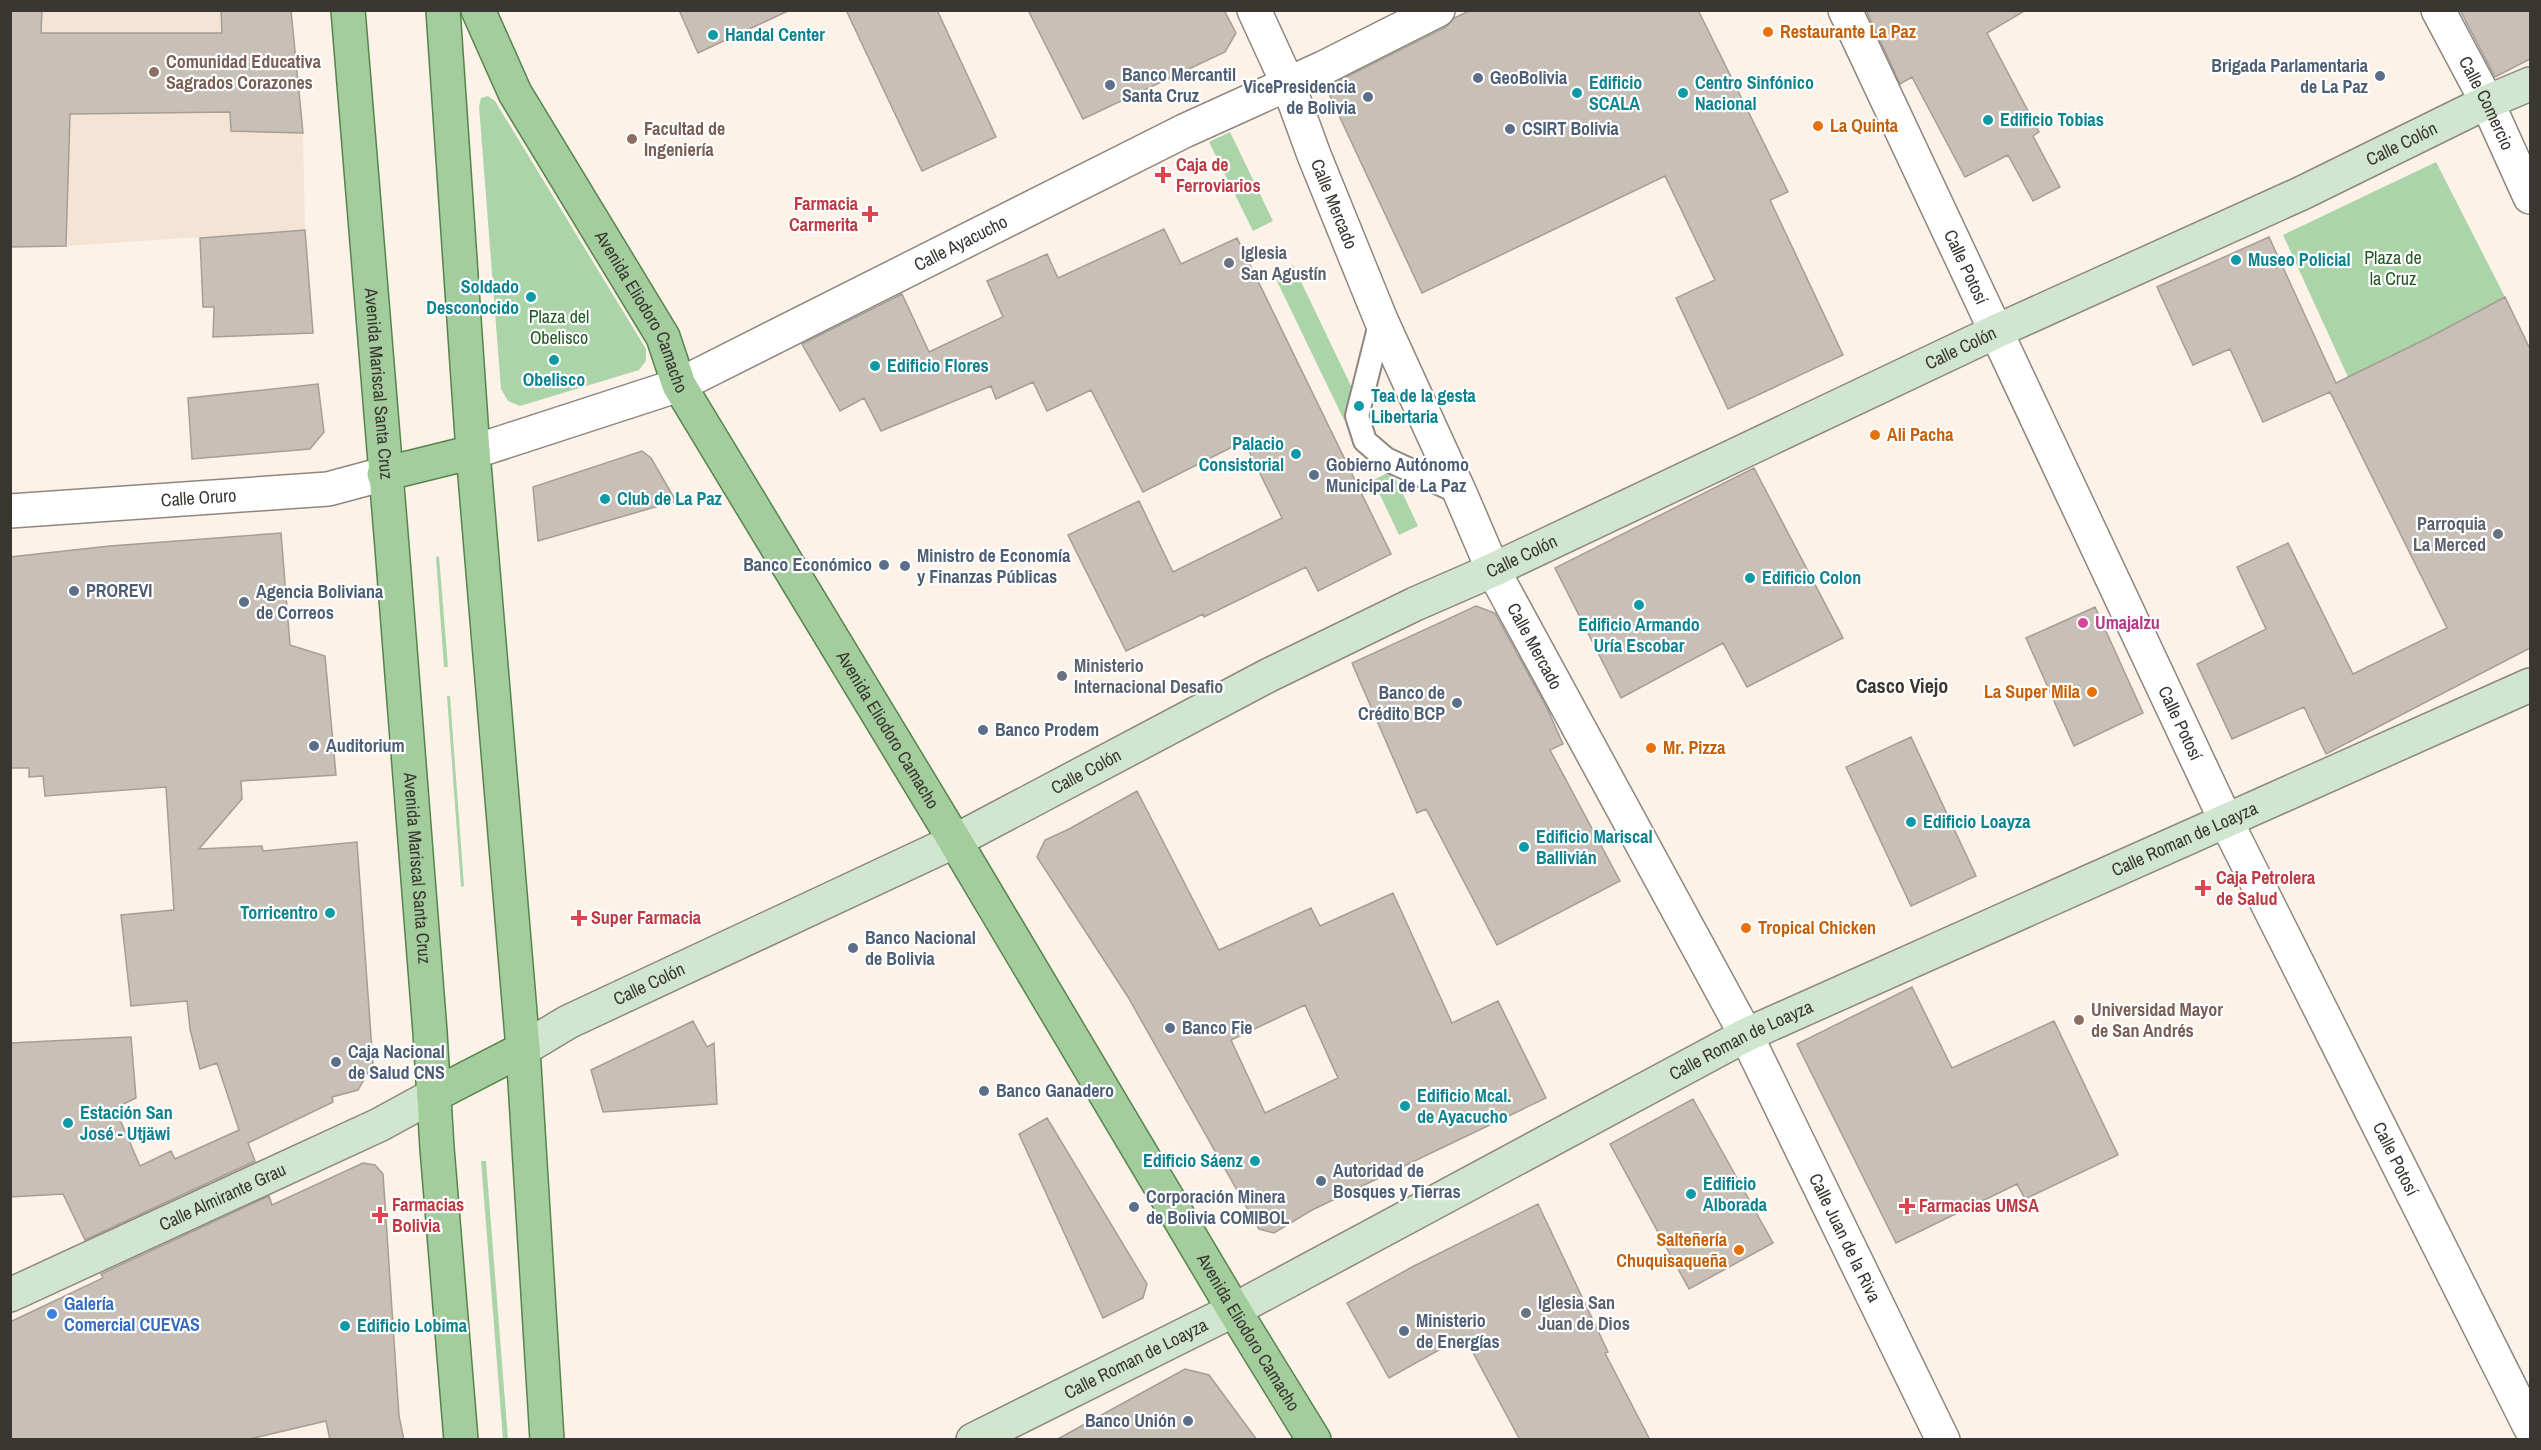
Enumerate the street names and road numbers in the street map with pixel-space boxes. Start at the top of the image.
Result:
street label: Calle Comercio [2453,52,2520,154]
street label: Calle Colón [2362,115,2441,172]
street label: Calle Mercado [1305,155,1364,253]
street label: Calle Ayacucho [910,209,1012,277]
street label: Avenida Eliodoro Camacho [589,225,694,398]
street label: Calle Potosí [1938,225,1995,309]
street label: Avenida Mariscal Santa Cruz [359,286,399,480]
street label: Calle Colón [1921,320,2000,375]
street label: Calle Oruro [160,482,237,513]
street label: Calle Colón [1482,528,1561,584]
street label: Calle Mercado [1501,598,1569,694]
street label: Avenida Eliodoro Camacho [830,645,946,813]
street label: Calle Potosí [2152,682,2209,765]
street label: Calle Colón [1046,742,1125,800]
street label: Avenida Mariscal Santa Cruz [398,771,438,965]
street label: Calle Roman de Loayza [2107,795,2261,882]
street label: Calle Colón [609,956,689,1011]
street label: Calle Roman de Loayza [1664,994,1817,1086]
street label: Calle Potosí [2367,1117,2425,1201]
street label: Calle Almirante Grau [155,1157,290,1237]
street label: Calle Juan de la Riva [1803,1169,1887,1306]
street label: Avenida Eliodoro Camacho [1191,1248,1306,1416]
street label: Calle Roman de Loayza [1060,1312,1212,1405]

